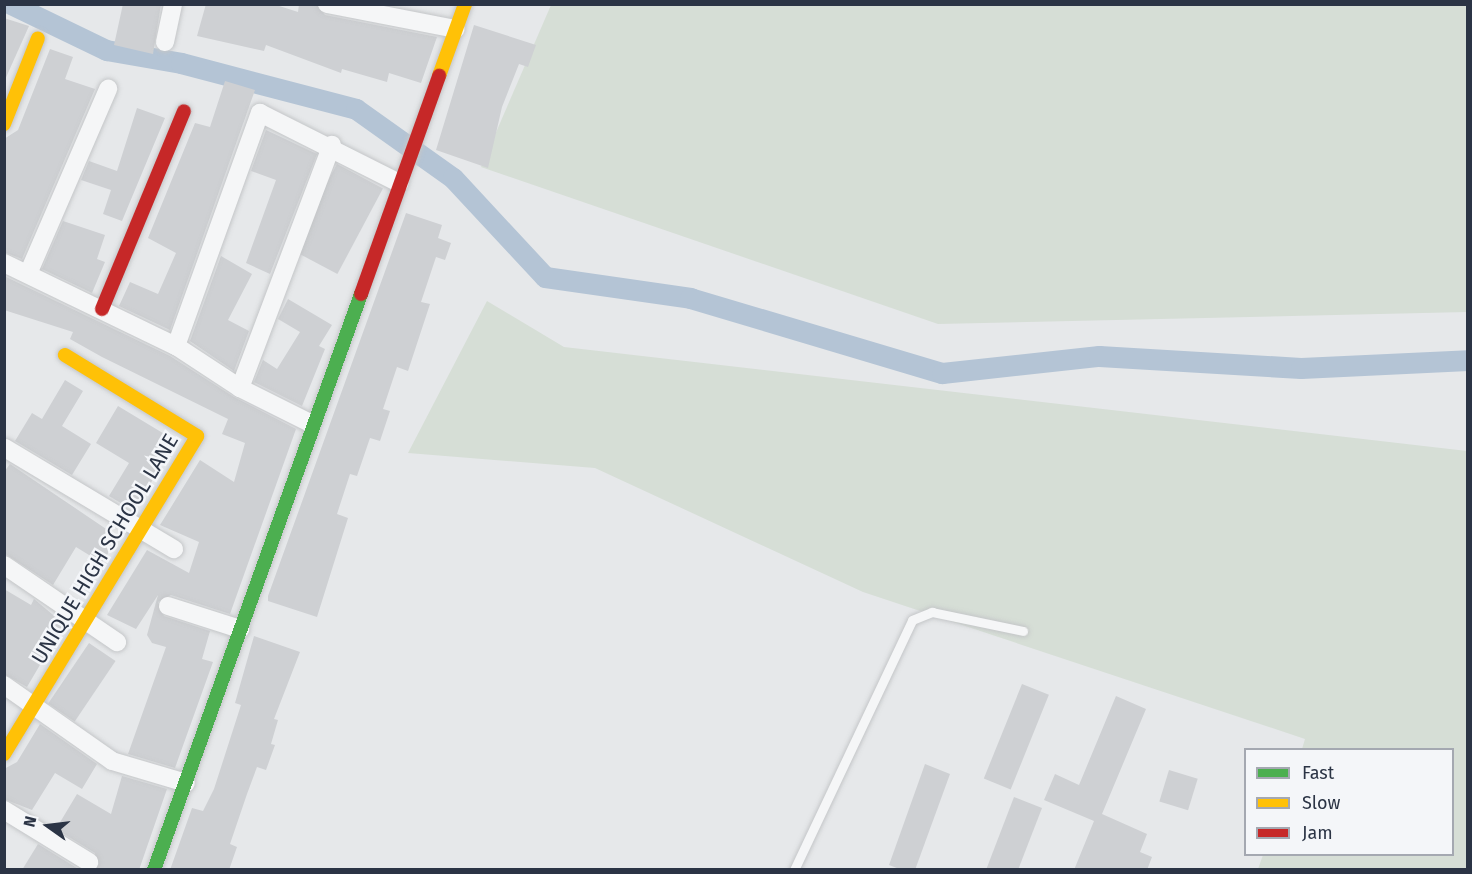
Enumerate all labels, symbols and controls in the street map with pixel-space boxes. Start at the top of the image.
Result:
street label: UNIQUE HIGH SCHOOL LANE [26,429,184,669]
legend [1244,748,1454,856]
text: Fast [1302,762,1334,784]
text: Slow [1302,792,1340,814]
north arrow [18,796,78,856]
text: N [20,814,41,829]
text: Jam [1302,822,1333,844]

